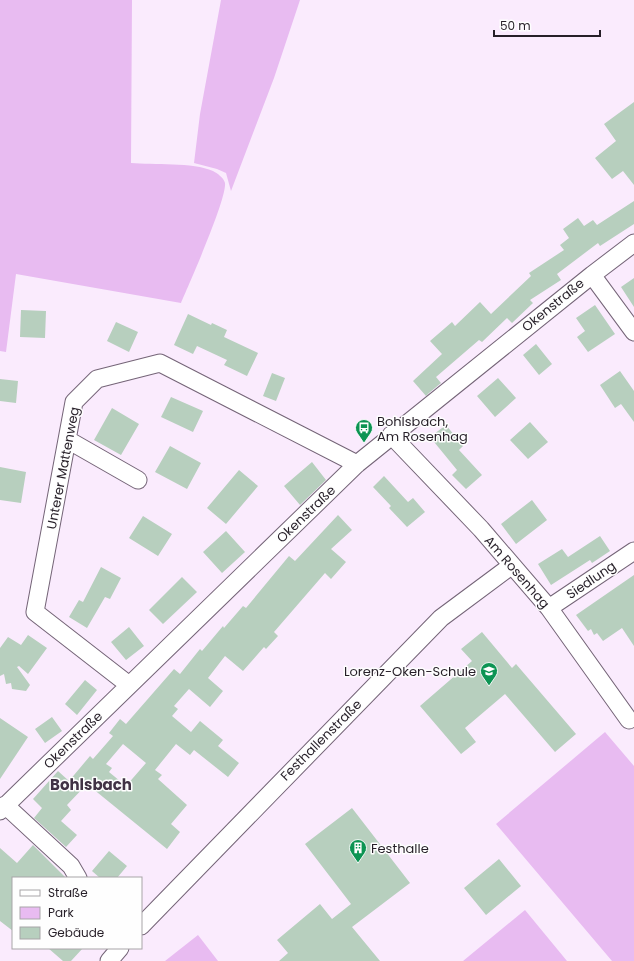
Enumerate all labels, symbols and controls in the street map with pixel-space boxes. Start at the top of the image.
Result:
scale bar [494,12,600,38]
text: 50 m [500,17,531,34]
street label: Okenstraße [518,274,588,336]
street label: Unterer Mattenweg [42,405,84,531]
place label: Bohlsbach, Am Rosenhag [377,412,468,446]
bus stop icon: Bohlsbach, Am Rosenhag [354,418,374,443]
street label: Okenstraße [272,481,340,547]
street label: Am Rosenhag [480,531,554,613]
street label: Siedlung [562,556,620,604]
school or university icon: Lorenz-Oken-Schule [479,661,499,686]
place label: Lorenz-Oken-Schule [344,662,476,681]
street label: Festhallenstraße [276,695,366,785]
street label: Okenstraße [39,707,107,773]
district label: Bohlsbach [50,774,132,795]
building icon: Festhalle [348,838,368,863]
place label: Festhalle [371,839,429,858]
legend [12,877,142,949]
text: Straße [48,884,88,901]
text: Park [48,904,75,921]
text: Gebäude [48,924,104,941]

